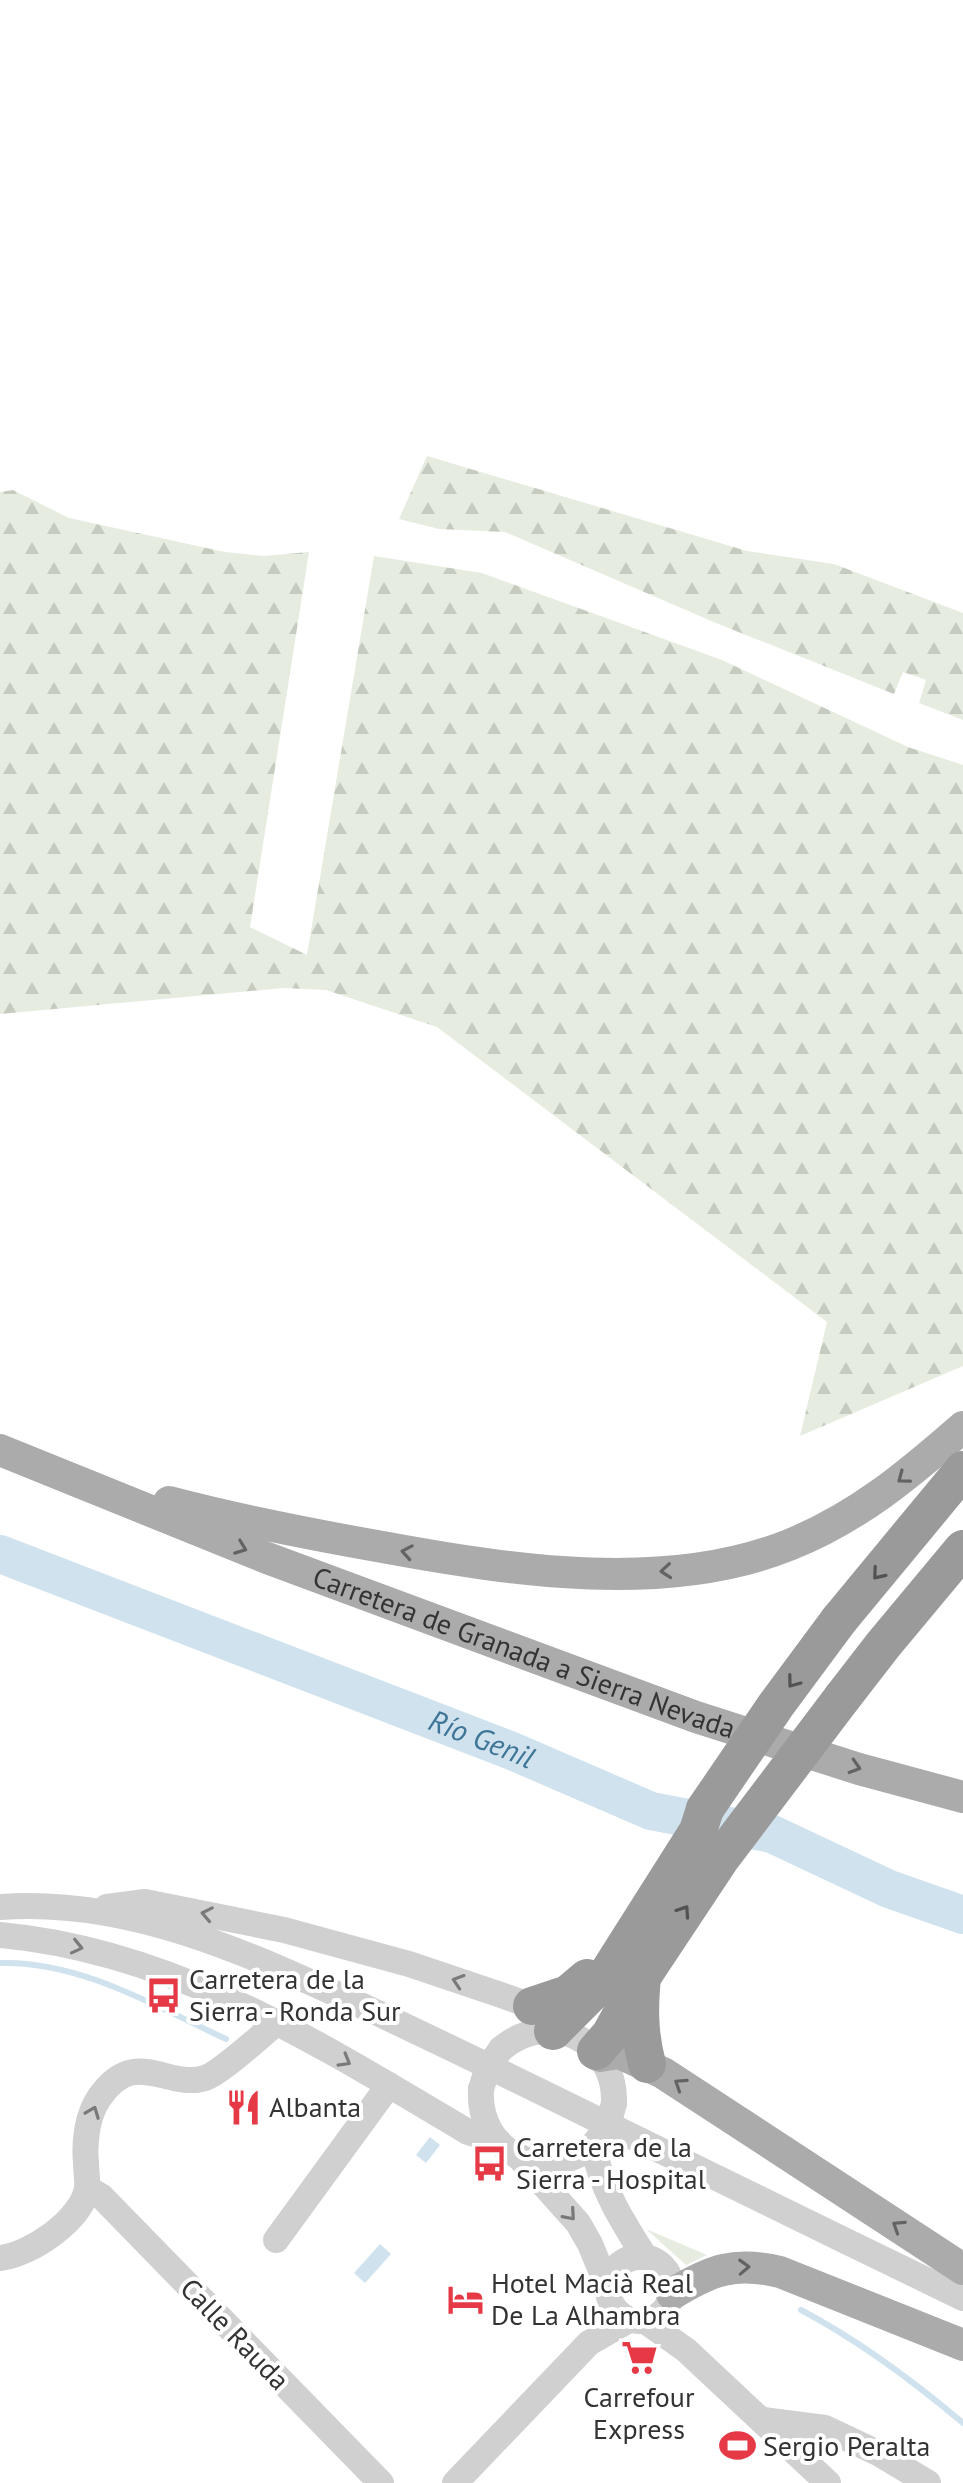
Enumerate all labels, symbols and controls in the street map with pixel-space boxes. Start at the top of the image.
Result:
one-way arrow [898,1468,912,1482]
one-way arrow [233,1538,247,1555]
one-way arrow [400,1544,414,1561]
street label: Carretera de Granada a Sierra Nevada [308,1558,740,1746]
one-way arrow [659,1562,672,1579]
one-way arrow [873,1564,887,1579]
one-way arrow [788,1673,803,1688]
water label: Río Genil [424,1700,541,1776]
one-way arrow [847,1758,861,1774]
one-way arrow [674,1906,689,1920]
one-way arrow [200,1907,214,1924]
one-way arrow [70,1938,83,1955]
place label: Carretera de la Sierra - Ronda Sur [189,1960,401,2029]
one-way arrow [452,1974,466,1990]
bus stop icon: Carretera de la Sierra - Ronda Sur [144,1976,182,2014]
one-way arrow [337,2051,351,2066]
one-way arrow [675,2079,689,2094]
restaurant icon: Albanta [224,2088,262,2126]
place label: Albanta [269,2088,361,2125]
one-way arrow [84,2106,100,2120]
place label: Carretera de la Sierra - Hospital [516,2128,706,2197]
bus stop icon: Carretera de la Sierra - Hospital [471,2144,509,2182]
one-way arrow [560,2205,575,2220]
one-way arrow [892,2221,906,2236]
one-way arrow [738,2259,751,2276]
place label: Hotel Macià Real De La Alhambra [491,2264,693,2333]
street label: Calle Rauda [173,2270,298,2397]
hotel icon: Hotel Macià Real De La Alhambra [446,2280,484,2318]
supermarket icon: Carrefour Express [620,2338,658,2376]
place label: Carrefour Express [584,2378,695,2447]
sports icon: Sergio Peralta [718,2427,756,2465]
place label: Sergio Peralta [763,2427,930,2464]

